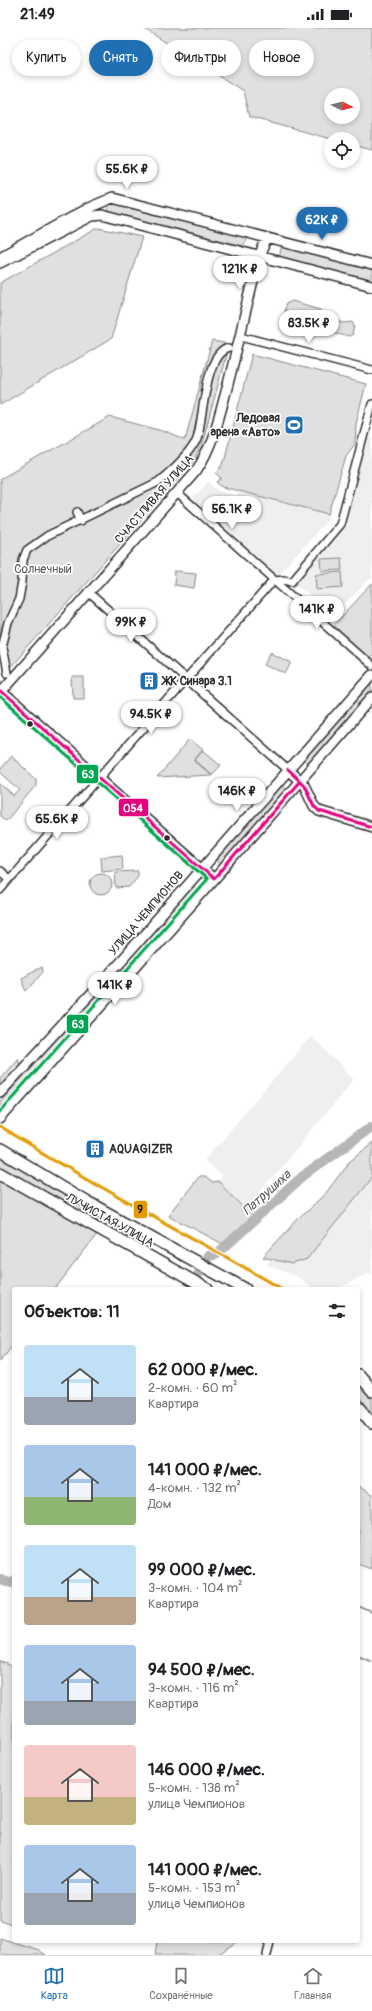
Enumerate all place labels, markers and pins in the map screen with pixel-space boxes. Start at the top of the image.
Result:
pin: 55.6K ₽ [90,156,164,190]
pin: 62K ₽ [294,207,350,241]
pin: 121K ₽ [207,256,273,290]
pin: 83.5K ₽ [272,310,346,344]
place label: Ледовая арена «Авто» [210,411,281,440]
sports icon: Ледовая арена «Авто» [283,414,305,436]
pin: 56.1K ₽ [195,496,269,530]
pin: 141K ₽ [284,596,350,630]
pin: 99K ₽ [103,609,159,643]
building icon: ЖК Синара 3.1 [138,670,160,692]
place label: ЖК Синара 3.1 [161,674,232,689]
pin: 94.5K ₽ [114,701,188,735]
unlabelled marker [25,719,35,729]
pin: 146K ₽ [204,778,270,812]
pin: 65.6K ₽ [20,806,94,840]
unlabelled marker [162,833,172,843]
pin: 141K ₽ [82,972,148,1006]
building icon: AQUAGIZER [84,1138,106,1160]
place label: AQUAGIZER [109,1142,173,1157]

